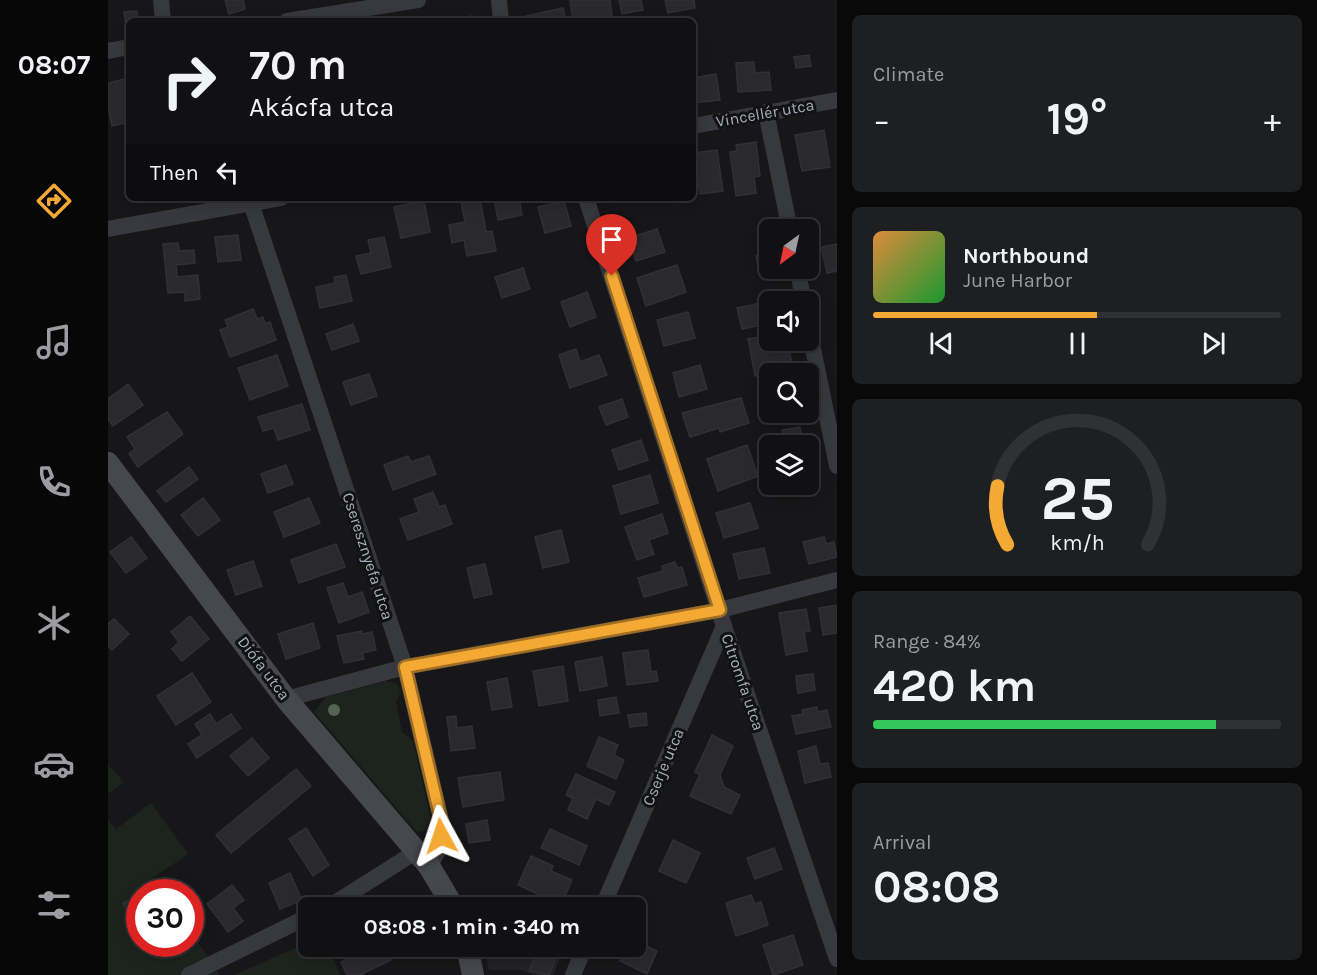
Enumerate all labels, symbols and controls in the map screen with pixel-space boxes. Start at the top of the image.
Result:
text: 70 m [249,40,347,90]
icon: right [150,42,228,120]
text: 08:07 [18,49,90,81]
text: Climate [873,63,944,86]
text: Akácfa utca [249,91,394,123]
text: 19° [1047,93,1107,145]
street label: Vincellér utca [714,95,816,131]
text: − [873,101,890,139]
text: + [1264,101,1281,139]
icon: left [211,156,244,189]
text: Then [150,160,199,186]
icon: directions [33,180,75,222]
pin [586,214,637,276]
north arrow [759,219,819,279]
map controls [759,219,819,495]
icon: arrive [595,223,628,256]
text: Northbound [963,243,1089,269]
text: June Harbor [963,269,1072,292]
button: sound [759,291,819,351]
icon: music [33,321,75,363]
icon: previous [925,327,958,360]
icon: pause [1061,327,1094,360]
icon: next [1197,327,1230,360]
button: search [759,363,819,423]
button: layers [759,435,819,495]
icon: phone [33,461,75,503]
text: 25 [1040,462,1114,535]
street label: Cseresznyefa utca [338,490,398,622]
text: km/h [1050,530,1104,555]
icon: climate [33,602,75,644]
text: Range · 84% [873,630,981,653]
street label: Citromfa utca [718,631,768,733]
street label: Diófa utca [234,632,294,704]
text: 420 km [873,660,1036,712]
street label: Cserje utca [638,726,688,808]
icon: car [33,743,75,785]
position arrow [409,804,473,868]
text: Arrival [873,831,932,854]
text: 08:08 [873,861,1000,913]
speed limit sign: 30 [126,879,204,957]
icon: filters [33,884,75,926]
text: 08:08 · 1 min · 340 m [364,914,580,940]

